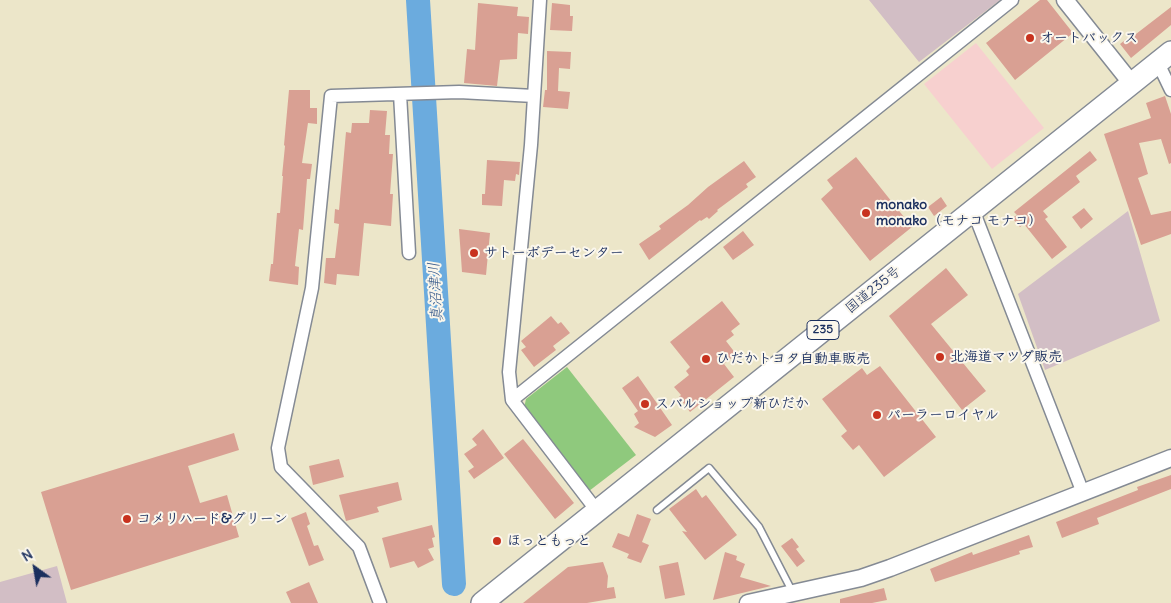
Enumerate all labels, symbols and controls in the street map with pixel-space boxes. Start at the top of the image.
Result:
place label: オートバックス [1040,30,1138,46]
marker: オートバックス [1024,32,1036,44]
place label: monako monako（モナコ モナコ） [876,197,1042,230]
marker: monako monako（モナコ モナコ） [860,207,872,219]
place label: サトーボデーセンター [484,245,624,261]
marker: サトーボデーセンター [468,247,480,259]
water label: 真沼津川 [425,261,447,323]
street label: 国道235号 [842,263,904,317]
road number: 235 [807,320,839,340]
place label: 北海道マツダ販売 [950,349,1062,365]
place label: ひだかトヨタ自動車販売 [716,351,870,367]
marker: 北海道マツダ販売 [934,351,946,363]
marker: ひだかトヨタ自動車販売 [700,353,712,365]
place label: スバルショップ新ひだか [655,396,809,412]
marker: スバルショップ新ひだか [639,398,651,410]
place label: パーラーロイヤル [887,407,999,423]
marker: パーラーロイヤル [871,409,883,421]
place label: コメリハード&グリーン [137,511,288,527]
marker: コメリハード&グリーン [121,513,133,525]
place label: ほっともっと [507,533,591,549]
marker: ほっともっと [491,535,503,547]
north arrow [10,543,60,593]
text: N [18,545,36,565]

